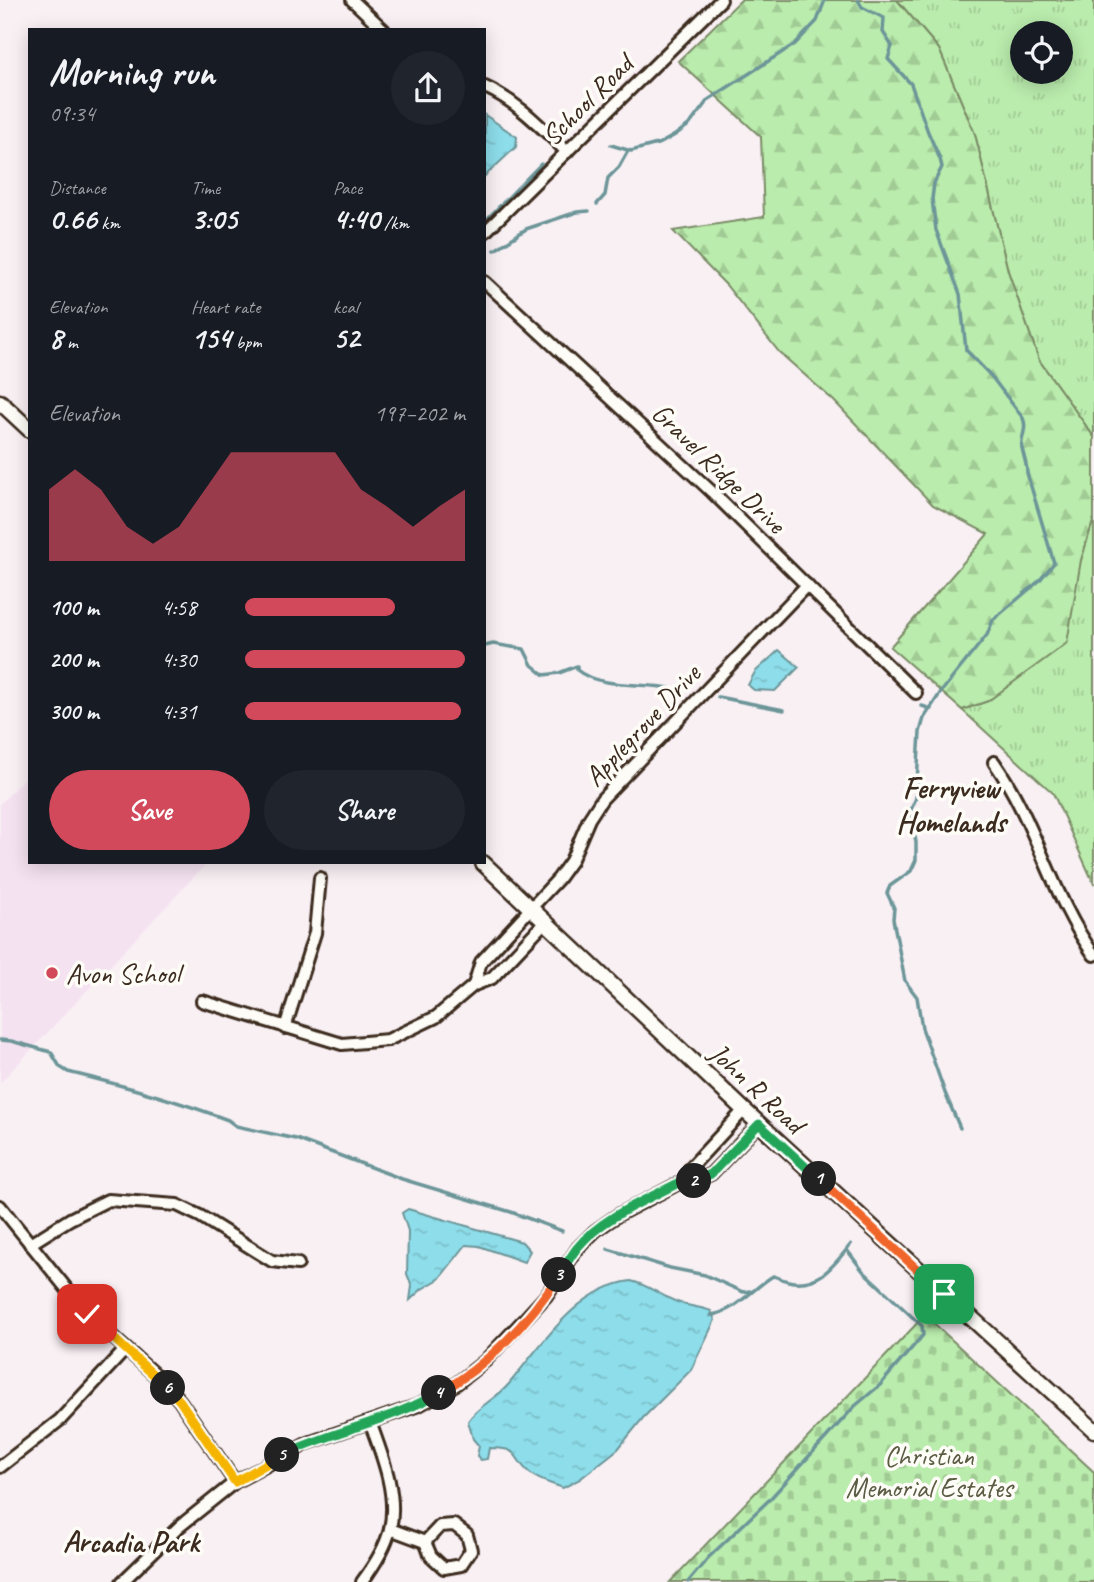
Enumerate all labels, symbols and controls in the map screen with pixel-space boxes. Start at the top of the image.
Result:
map controls [1010,21,1073,84]
button: locate [1010,21,1073,84]
street label: School Road [534,44,643,153]
text: Morning run [49,49,215,96]
button: share [391,51,465,125]
text: 09:34 [49,99,95,128]
text: Distance [49,176,106,200]
text: Time [191,176,220,200]
text: Pace [333,176,362,200]
text: 0.66 [49,200,97,238]
text: 3:05 [191,200,237,238]
text: 4:40 [333,200,379,238]
text: km [97,211,120,235]
text: /km [379,211,409,235]
text: Elevation [49,295,107,319]
text: Heart rate [191,295,260,319]
text: kcal [333,295,358,319]
text: 8 [49,319,63,357]
text: 154 [191,319,231,357]
text: 52 [333,319,360,357]
text: m [63,330,78,354]
text: bpm [231,330,262,354]
street label: Gravel Ridge Drive [645,395,795,542]
text: Elevation [49,399,120,428]
text: 197–202 m [374,399,465,428]
text: 100 m [49,593,99,622]
text: 4:58 [161,593,197,622]
text: 200 m [49,645,99,674]
text: 4:30 [161,645,197,674]
street label: Applegrove Drive [577,655,709,793]
text: 300 m [49,697,99,726]
text: 4:31 [161,697,197,726]
district label: Ferryview Homelands [896,769,1009,841]
button: Save [49,770,250,850]
button: Share [264,770,465,850]
place label: Avon School [66,956,185,991]
marker: Avon School [44,965,60,981]
street label: John R Road [701,1034,815,1143]
pin: 1 [802,1162,836,1196]
pin: 2 [676,1164,712,1198]
text: 1 [814,1166,823,1190]
text: 2 [689,1168,698,1192]
pin: 3 [542,1258,576,1292]
text: 3 [554,1262,563,1286]
pin [914,1264,974,1324]
icon: arrive [925,1275,963,1313]
pin [57,1284,117,1344]
icon: check [68,1295,106,1333]
pin: 6 [150,1370,186,1406]
text: 6 [163,1375,172,1399]
pin: 4 [422,1376,457,1410]
text: 4 [434,1380,443,1404]
pin: 5 [264,1438,300,1472]
park label: Christian Memorial Estates [846,1438,1015,1505]
text: 5 [277,1442,286,1466]
district label: Arcadia Park [63,1523,202,1561]

